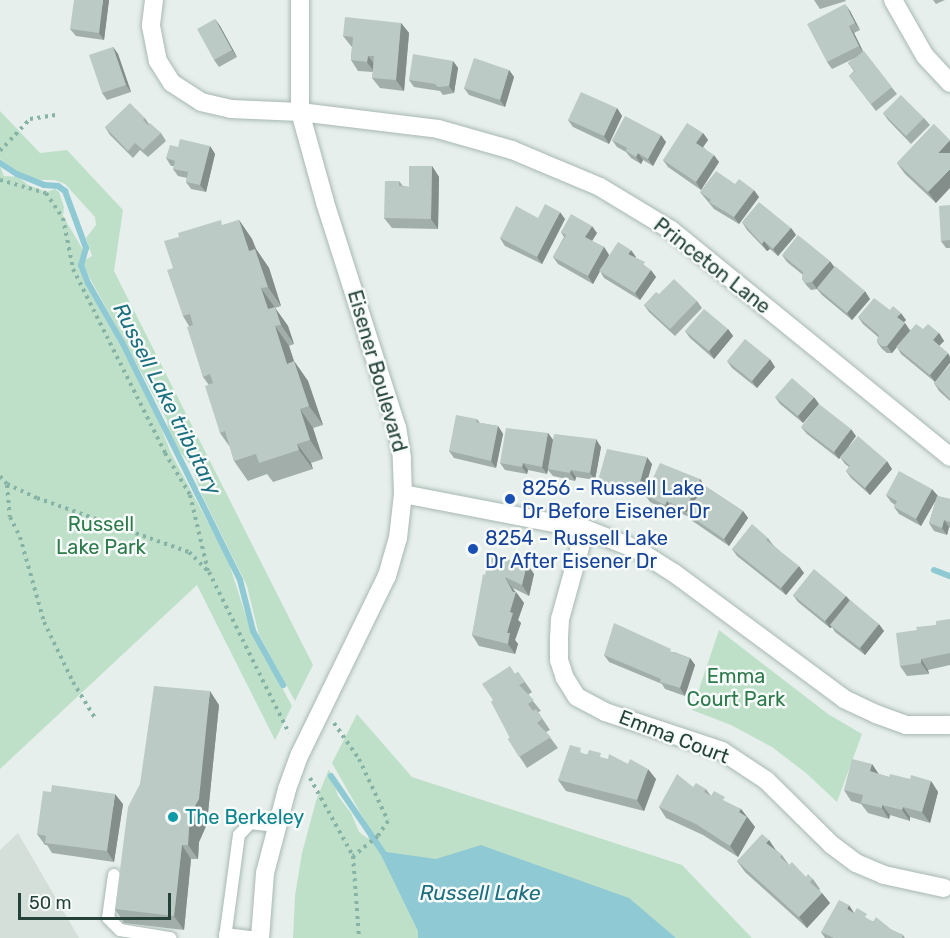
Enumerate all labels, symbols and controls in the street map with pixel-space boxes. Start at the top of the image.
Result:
street label: Princeton Lane [649,213,775,319]
street label: Eisener Boulevard [342,287,412,455]
water label: Russell Lake tributary [107,299,227,499]
place label: 8256 - Russell Lake Dr Before Eisener Dr [522,476,711,523]
marker: 8256 - Russell Lake Dr Before Eisener Dr [503,492,517,506]
park label: Russell Lake Park [56,512,146,559]
place label: 8254 - Russell Lake Dr After Eisener Dr [485,526,668,573]
marker: 8254 - Russell Lake Dr After Eisener Dr [466,542,480,556]
park label: Emma Court Park [687,665,785,712]
street label: Emma Court [616,705,732,769]
place label: The Berkeley [185,805,304,829]
marker: The Berkeley [166,810,180,824]
water label: Russell Lake [419,880,541,906]
scale bar [21,881,174,919]
text: 50 m [29,892,72,914]

